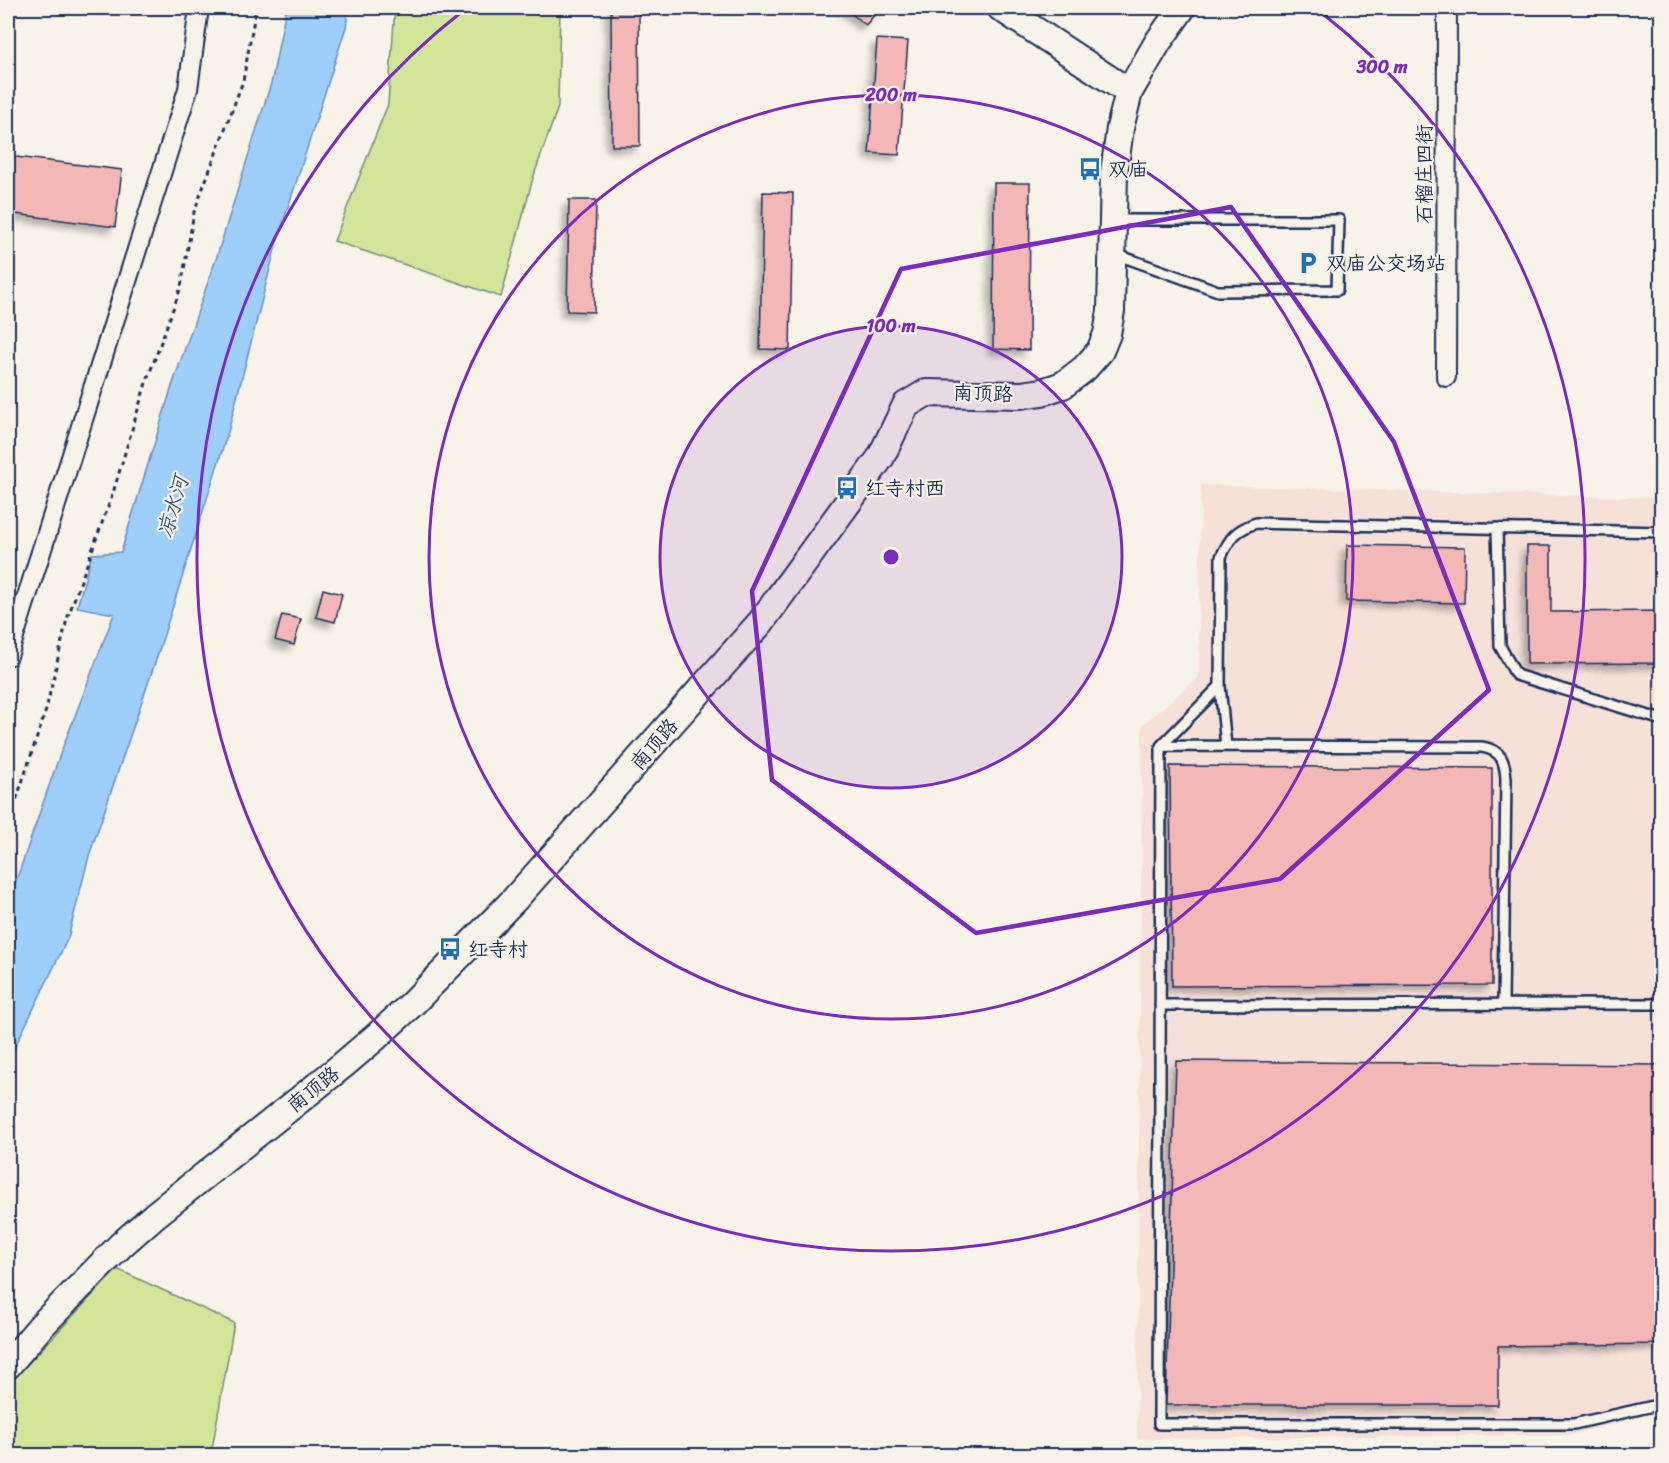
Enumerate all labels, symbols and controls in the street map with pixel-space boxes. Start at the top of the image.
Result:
text: 300 m [1355,51,1408,83]
text: 200 m [864,79,917,111]
street label: 石榴庄四街 [1407,124,1442,224]
place label: 双庙 [1108,152,1148,187]
bus stop icon: 双庙 [1077,156,1103,182]
place label: 双庙公交场站 [1326,246,1446,281]
parking icon: 双庙公交场站 [1295,250,1321,276]
text: 100 m [867,310,916,342]
street label: 南顶路 [952,375,1015,412]
water label: 凉水河 [146,469,201,543]
place label: 红寺村西 [865,471,945,506]
bus stop icon: 红寺村西 [834,475,860,501]
centre of rings [881,547,901,567]
street label: 南顶路 [621,709,688,778]
place label: 红寺村 [468,932,528,967]
bus stop icon: 红寺村 [437,936,463,962]
street label: 南顶路 [279,1056,348,1122]

